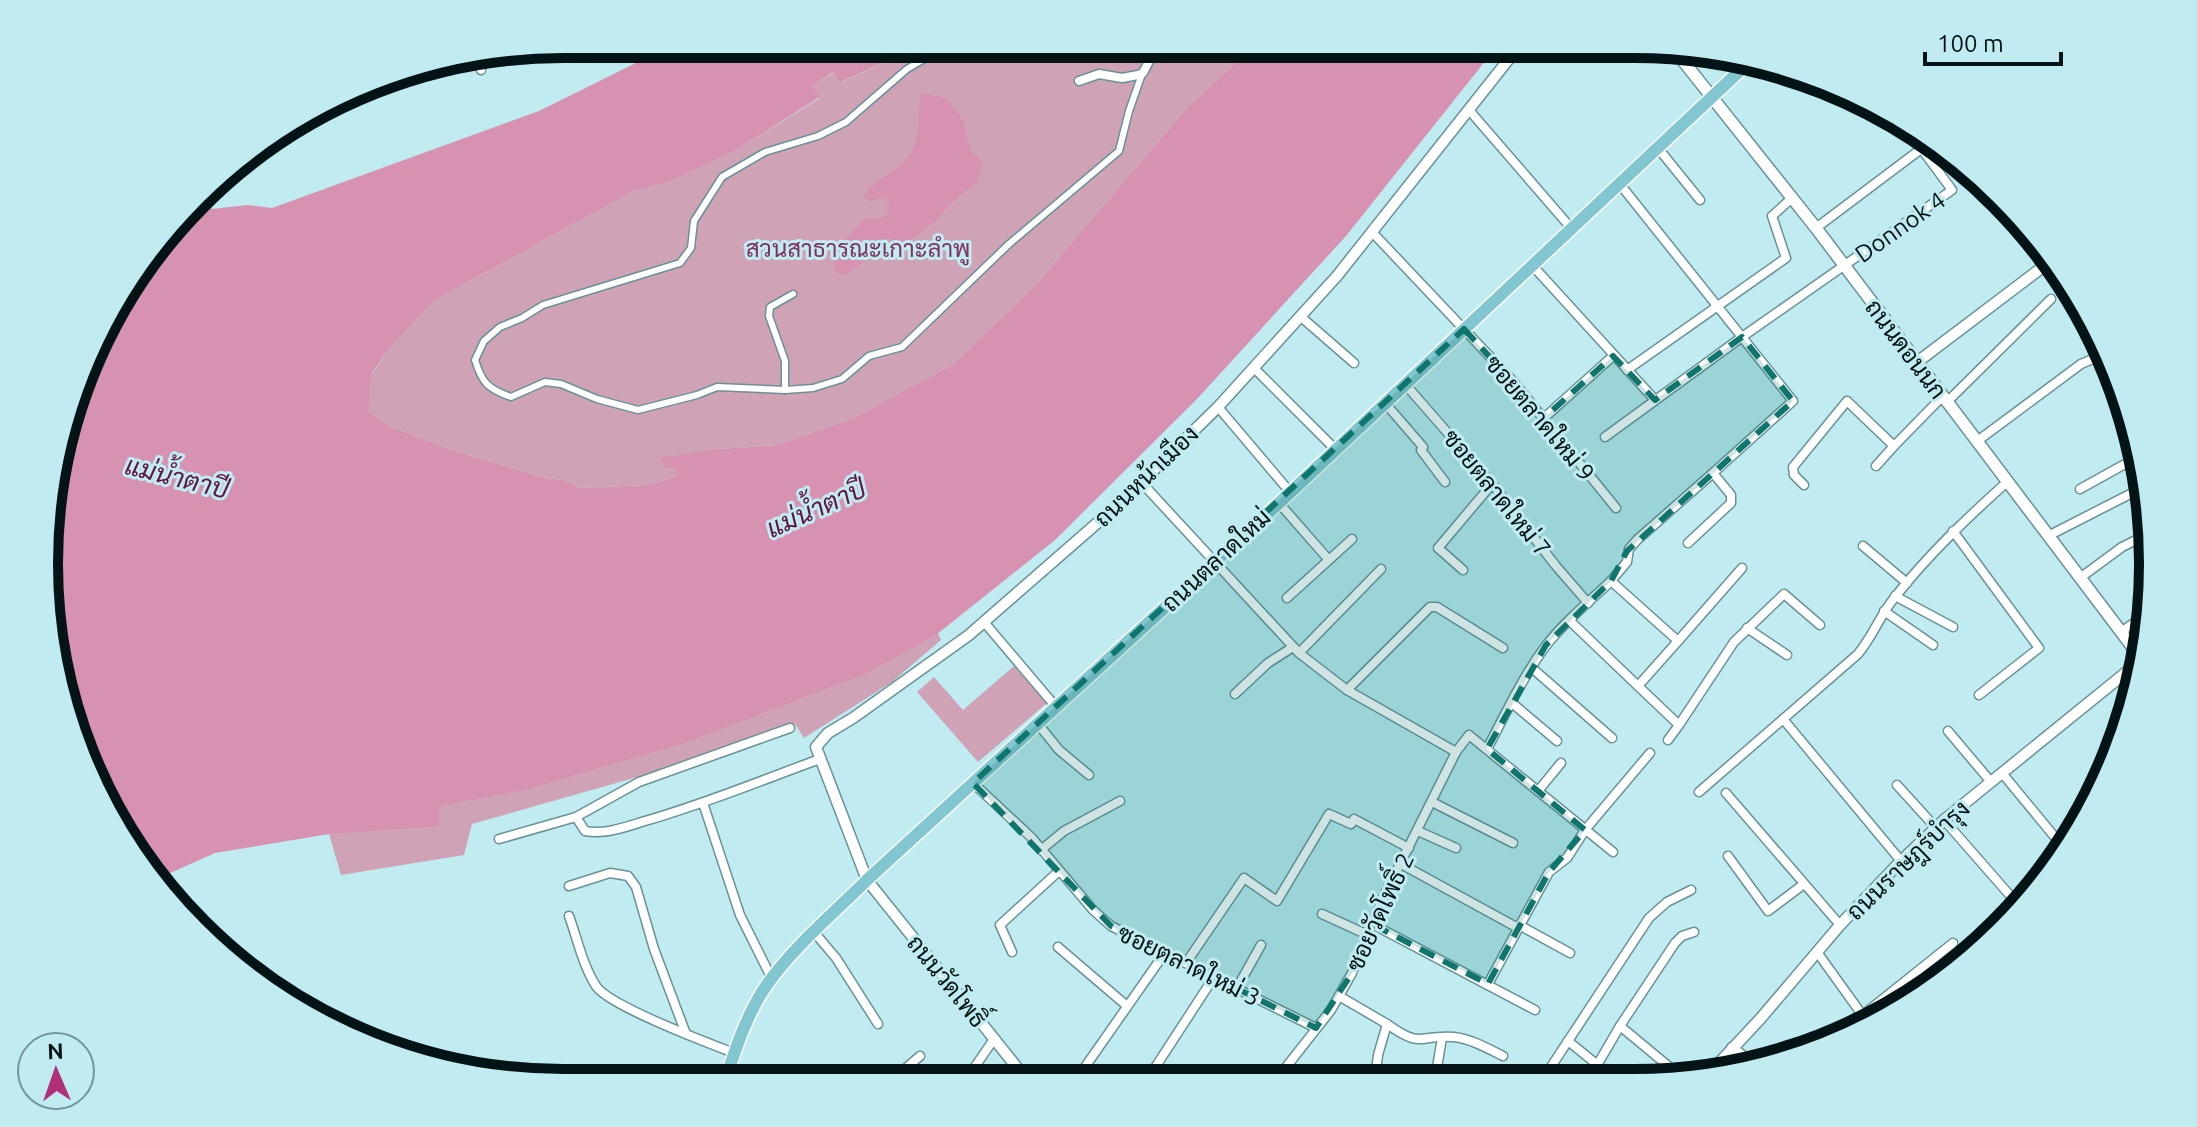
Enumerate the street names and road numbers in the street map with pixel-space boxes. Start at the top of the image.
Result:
street label: Donnok 4 [1850,186,1950,268]
street label: ถนนดอนนก [1860,294,1952,404]
street label: ซอยตลาดใหม่ 9 [1480,349,1602,486]
street label: ถนนหน้าเมือง [1088,419,1204,532]
street label: ซอยตลาดใหม่ 7 [1438,423,1558,562]
street label: ถนนตลาดใหม่ [1155,502,1276,617]
street label: ถนนราษฎร์บำรุง [1840,793,1977,927]
street label: ซอยวัดโพธิ์ 2 [1334,845,1419,975]
street label: ซอยตลาดใหม่ 3 [1113,917,1265,1011]
street label: ถนนวัดโพธิ์ [902,925,998,1032]

